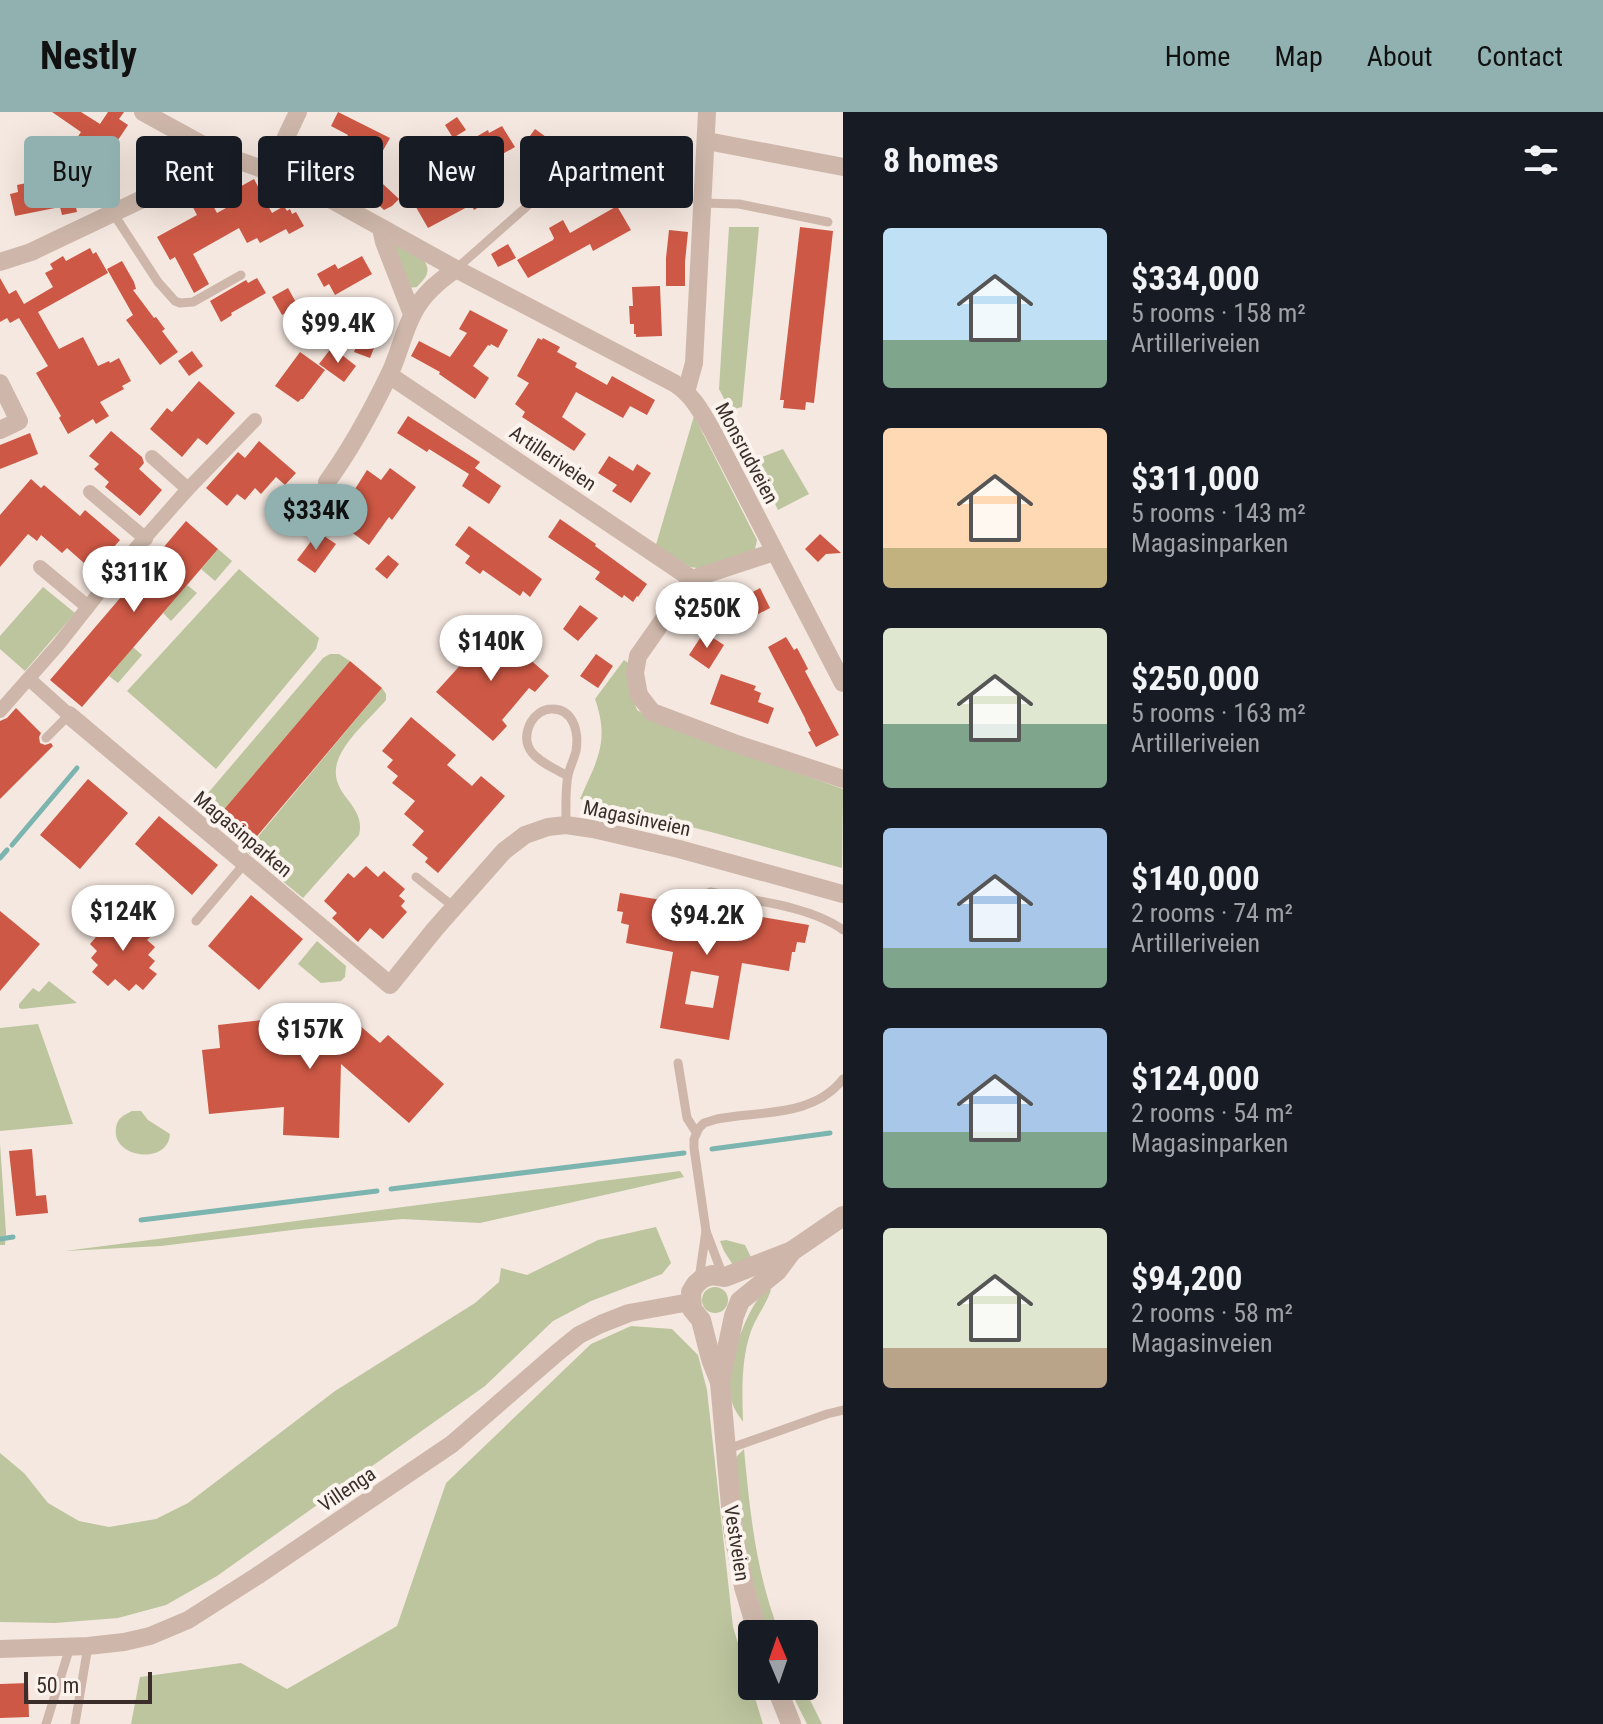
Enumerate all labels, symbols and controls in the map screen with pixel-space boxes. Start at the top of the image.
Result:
text: Nestly [40,34,137,78]
text: Home [1165,40,1230,73]
text: Map [1274,40,1323,73]
text: About [1367,40,1433,73]
text: Contact [1477,40,1563,73]
chip: Buy [24,136,120,208]
chip: Rent [136,136,242,208]
chip: Filters [258,136,383,208]
chip: New [399,136,504,208]
chip: Apartment [520,136,693,208]
icon: filters [1519,138,1563,182]
text: 8 homes [883,140,999,180]
text: $334,000 [1131,258,1260,298]
icon: home [947,260,1043,356]
pin: $99.4K [273,297,403,365]
text: 5 rooms · 158 m² [1131,298,1306,328]
text: $99.4K [301,308,375,338]
text: Artilleriveien [1131,328,1260,358]
street label: Monsrudveien [710,398,784,508]
street label: Artilleriveien [505,420,601,496]
text: $311,000 [1131,458,1260,498]
icon: home [947,460,1043,556]
pin: $334K [260,484,372,552]
text: $334K [283,495,349,525]
text: 5 rooms · 143 m² [1131,498,1306,528]
text: Magasinparken [1131,528,1288,558]
pin: $311K [78,546,190,614]
text: $311K [101,557,167,587]
pin: $250K [651,582,763,650]
text: $250K [674,593,740,623]
pin: $140K [435,615,547,683]
text: $140K [458,626,524,656]
text: $250,000 [1131,658,1260,698]
icon: home [947,660,1043,756]
text: 5 rooms · 163 m² [1131,698,1306,728]
text: Artilleriveien [1131,728,1260,758]
street label: Magasinparken [189,786,297,882]
street label: Magasinveien [581,795,693,841]
text: $140,000 [1131,858,1260,898]
icon: home [947,860,1043,956]
pin: $124K [67,885,179,953]
pin: $94.2K [642,889,772,957]
text: $124K [90,896,156,926]
text: 2 rooms · 74 m² [1131,898,1293,928]
text: $94.2K [670,900,744,930]
text: Artilleriveien [1131,928,1260,958]
pin: $157K [254,1003,366,1071]
text: $157K [277,1014,343,1044]
text: $124,000 [1131,1058,1260,1098]
icon: home [947,1060,1043,1156]
text: 2 rooms · 54 m² [1131,1098,1293,1128]
text: Magasinparken [1131,1128,1288,1158]
text: $94,200 [1131,1258,1242,1298]
icon: home [947,1260,1043,1356]
text: 2 rooms · 58 m² [1131,1298,1293,1328]
text: Magasinveien [1131,1328,1273,1358]
street label: Villenga [314,1461,380,1517]
street label: Vestveien [719,1503,755,1583]
north arrow [738,1620,818,1700]
map controls [738,1620,818,1700]
scale bar [24,1668,152,1704]
text: 50 m [36,1673,79,1698]

